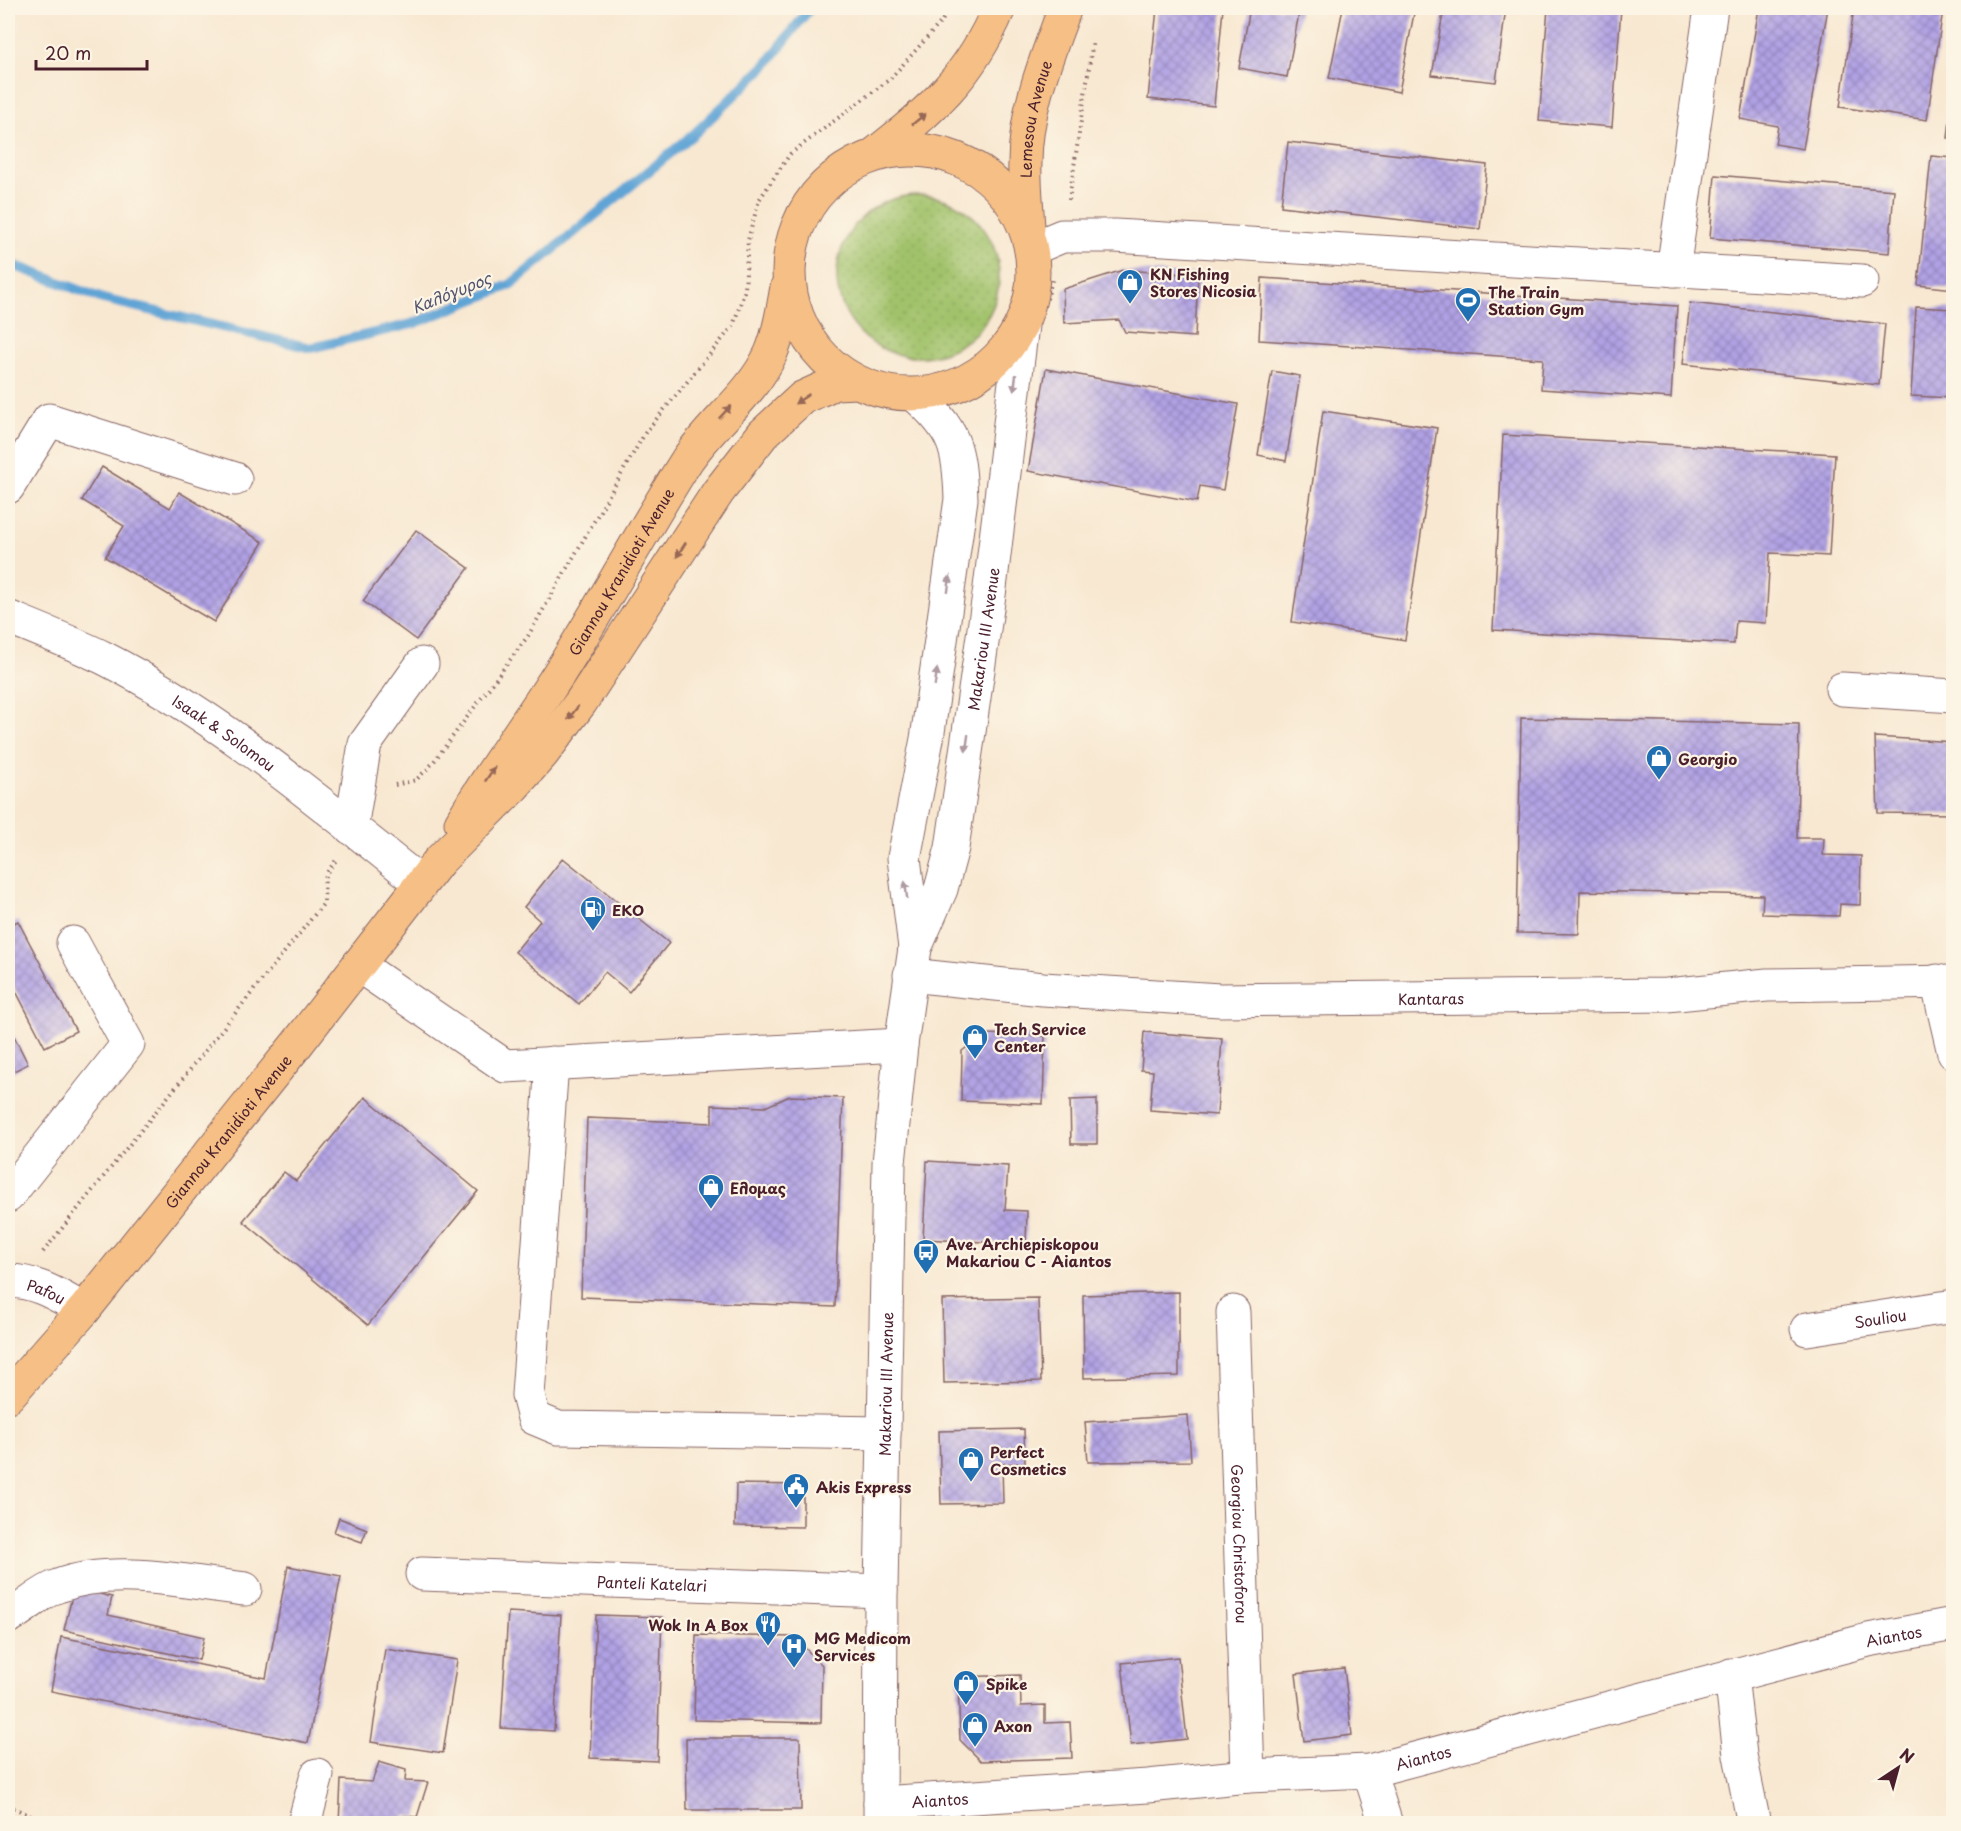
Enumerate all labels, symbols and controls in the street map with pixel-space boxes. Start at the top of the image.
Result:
scale bar [36,33,147,71]
text: 20 m [45,39,91,66]
street label: Lemesou Avenue [1013,57,1057,178]
one-way arrow [912,114,927,126]
place label: KN Fishing Stores Nicosia [1150,262,1258,302]
water label: Καλόγυρος [408,265,496,319]
shop icon: KN Fishing Stores Nicosia [1115,267,1145,305]
place label: The Train Station Gym [1488,280,1584,320]
sports icon: The Train Station Gym [1453,285,1483,323]
one-way arrow [1010,374,1020,393]
one-way arrow [794,393,810,404]
one-way arrow [718,405,732,420]
street label: Giannou Kranidioti Avenue [562,483,679,660]
one-way arrow [675,542,686,558]
street label: Makariou III Avenue [961,566,1004,712]
one-way arrow [944,575,953,594]
one-way arrow [931,668,940,687]
street label: Isaak & Solomou [168,688,281,776]
one-way arrow [568,705,580,720]
one-way arrow [963,733,972,752]
shop icon: Georgio [1644,743,1674,781]
place label: Georgio [1678,747,1737,770]
one-way arrow [484,766,495,782]
one-way arrow [902,881,911,900]
fuel station icon: EKO [578,894,608,932]
place label: EKO [612,898,644,921]
street label: Kantaras [1398,986,1464,1010]
place label: Tech Service Center [994,1017,1086,1057]
shop icon: Tech Service Center [960,1022,990,1060]
street label: Giannou Kranidioti Avenue [158,1049,296,1213]
shop icon: Ελομας [696,1172,726,1210]
place label: Ελομας [730,1176,786,1199]
place label: Ave. Archiepiskopou Makariou C - Aiantos [945,1232,1111,1272]
bus stop icon: Ave. Archiepiskopou Makariou C - Aiantos [911,1237,941,1275]
street label: Pafou [24,1272,70,1309]
street label: Souliou [1852,1302,1908,1333]
street label: Makariou III Avenue [872,1312,898,1456]
place label: Perfect Cosmetics [990,1440,1066,1480]
shop icon: Perfect Cosmetics [956,1445,986,1483]
street label: Georgiou Christoforou [1226,1464,1255,1624]
public building icon: Akis Express [781,1471,811,1509]
place label: Akis Express [816,1475,911,1498]
street label: Panteli Katelari [596,1569,707,1596]
restaurant icon: Wok In A Box [753,1609,783,1647]
place label: Wok In A Box [648,1613,748,1636]
street label: Aiantos [1864,1619,1924,1652]
place label: MG Medicom Services [814,1626,911,1666]
hospital icon: MG Medicom Services [779,1631,809,1669]
shop icon: Spike [951,1668,981,1706]
place label: Spike [986,1672,1027,1695]
shop icon: Axon [960,1710,990,1748]
place label: Axon [994,1714,1032,1737]
street label: Aiantos [1393,1738,1453,1775]
north arrow [1868,1738,1928,1798]
text: N [1895,1742,1920,1768]
street label: Aiantos [911,1786,969,1812]

